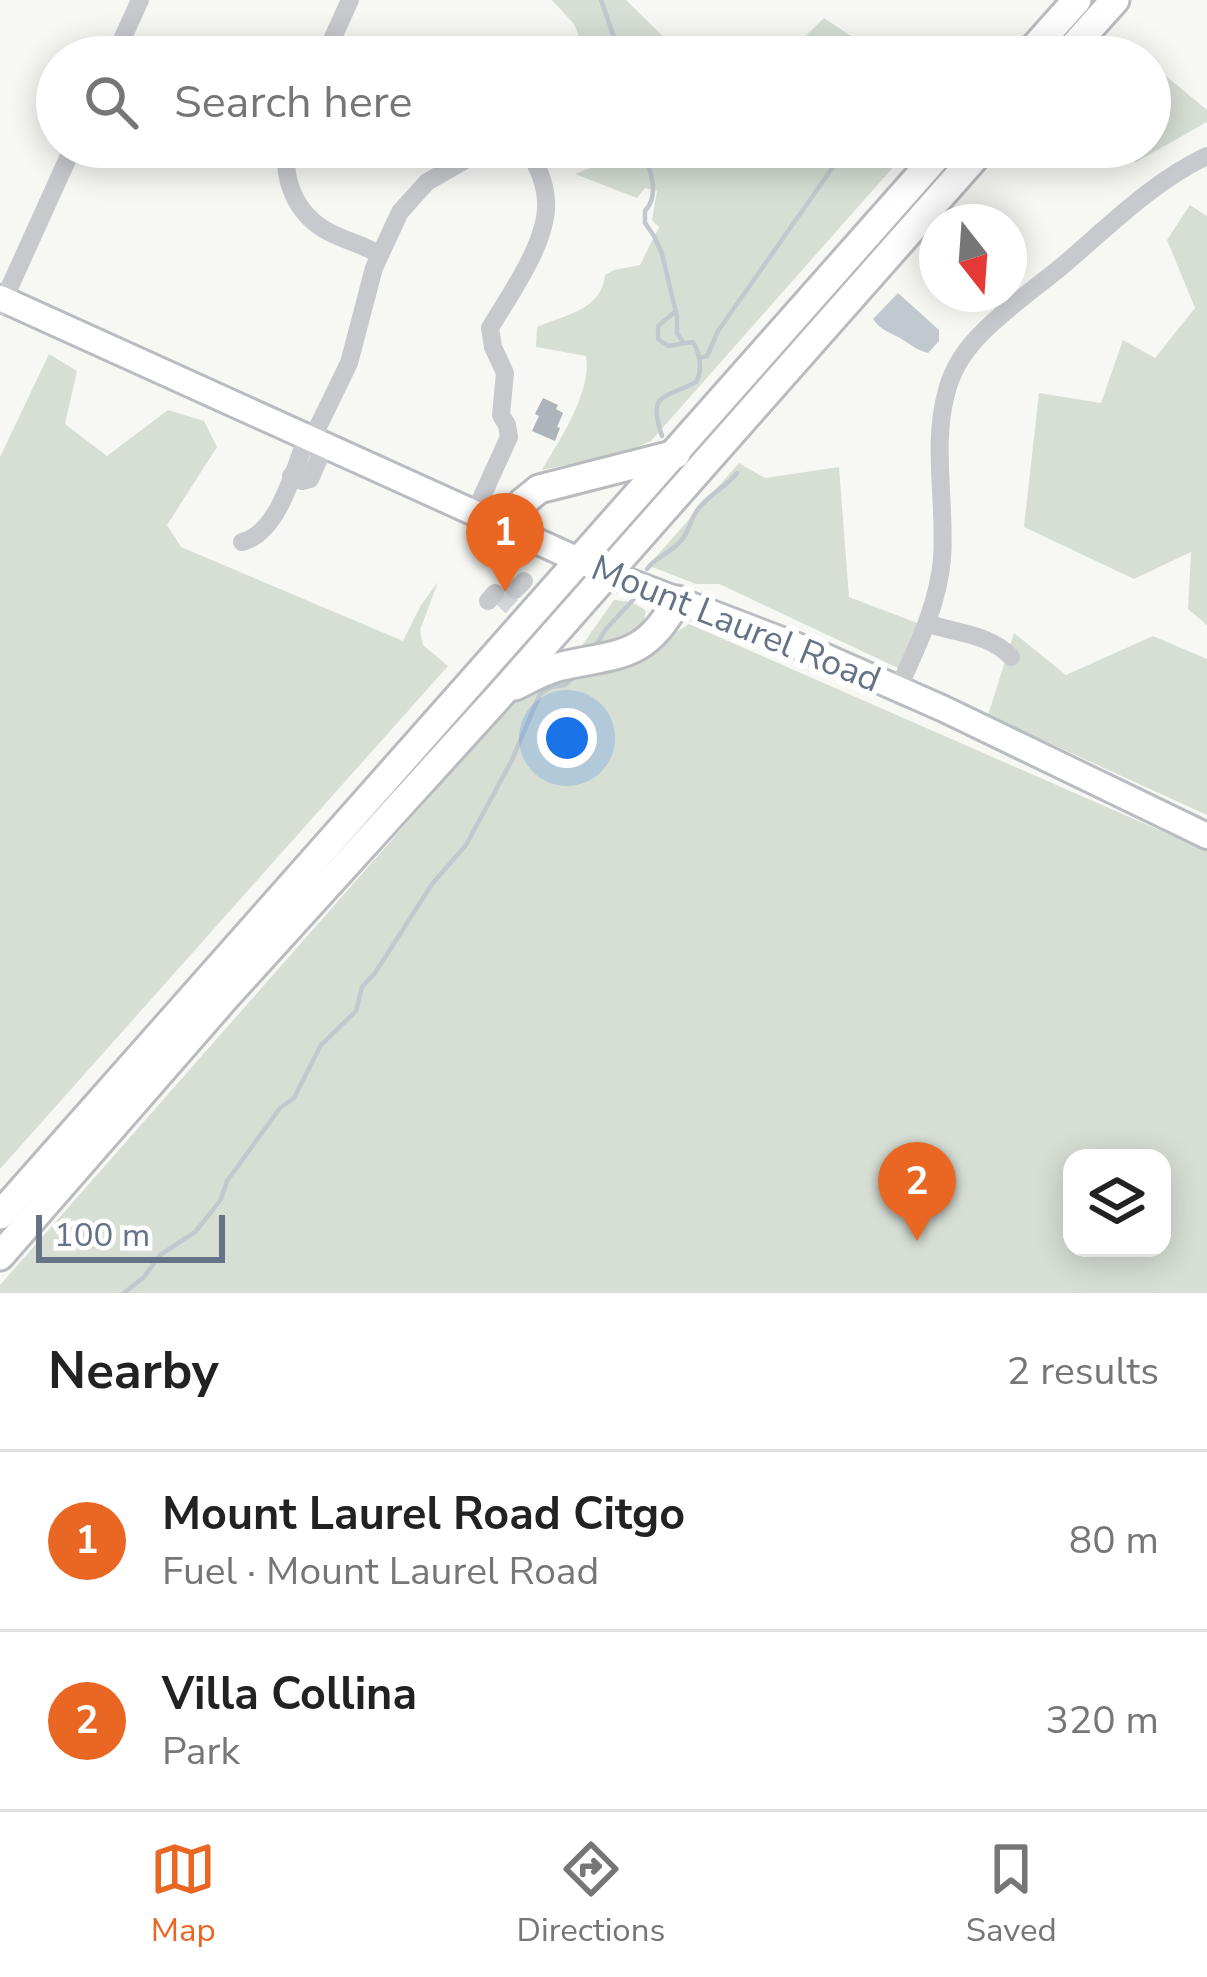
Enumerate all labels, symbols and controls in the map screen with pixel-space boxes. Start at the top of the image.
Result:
search box [36,36,1171,168]
icon: search [78,69,144,135]
text: Search here [174,72,413,133]
north arrow [919,204,1027,312]
pin: 1 [466,493,544,592]
street label: Mount Laurel Road [584,544,888,704]
your location [537,708,597,768]
pin: 2 [878,1142,956,1241]
map controls [1063,1149,1171,1257]
button: layers [1063,1149,1171,1257]
scale bar [36,1209,225,1262]
text: 100 m [54,1213,150,1258]
text: Nearby [48,1336,219,1406]
text: 2 results [1007,1345,1159,1398]
text: Mount Laurel Road Citgo [162,1484,685,1545]
text: 1 [75,1514,99,1567]
text: 80 m [1069,1514,1159,1567]
text: Fuel · Mount Laurel Road [162,1545,599,1598]
text: Villa Collina [162,1664,417,1725]
text: 2 [75,1694,99,1747]
text: 320 m [1045,1694,1159,1747]
text: Park [162,1725,240,1778]
tab: Map [150,1836,216,1953]
tab: Directions [517,1836,665,1953]
tab: Saved [966,1836,1057,1953]

